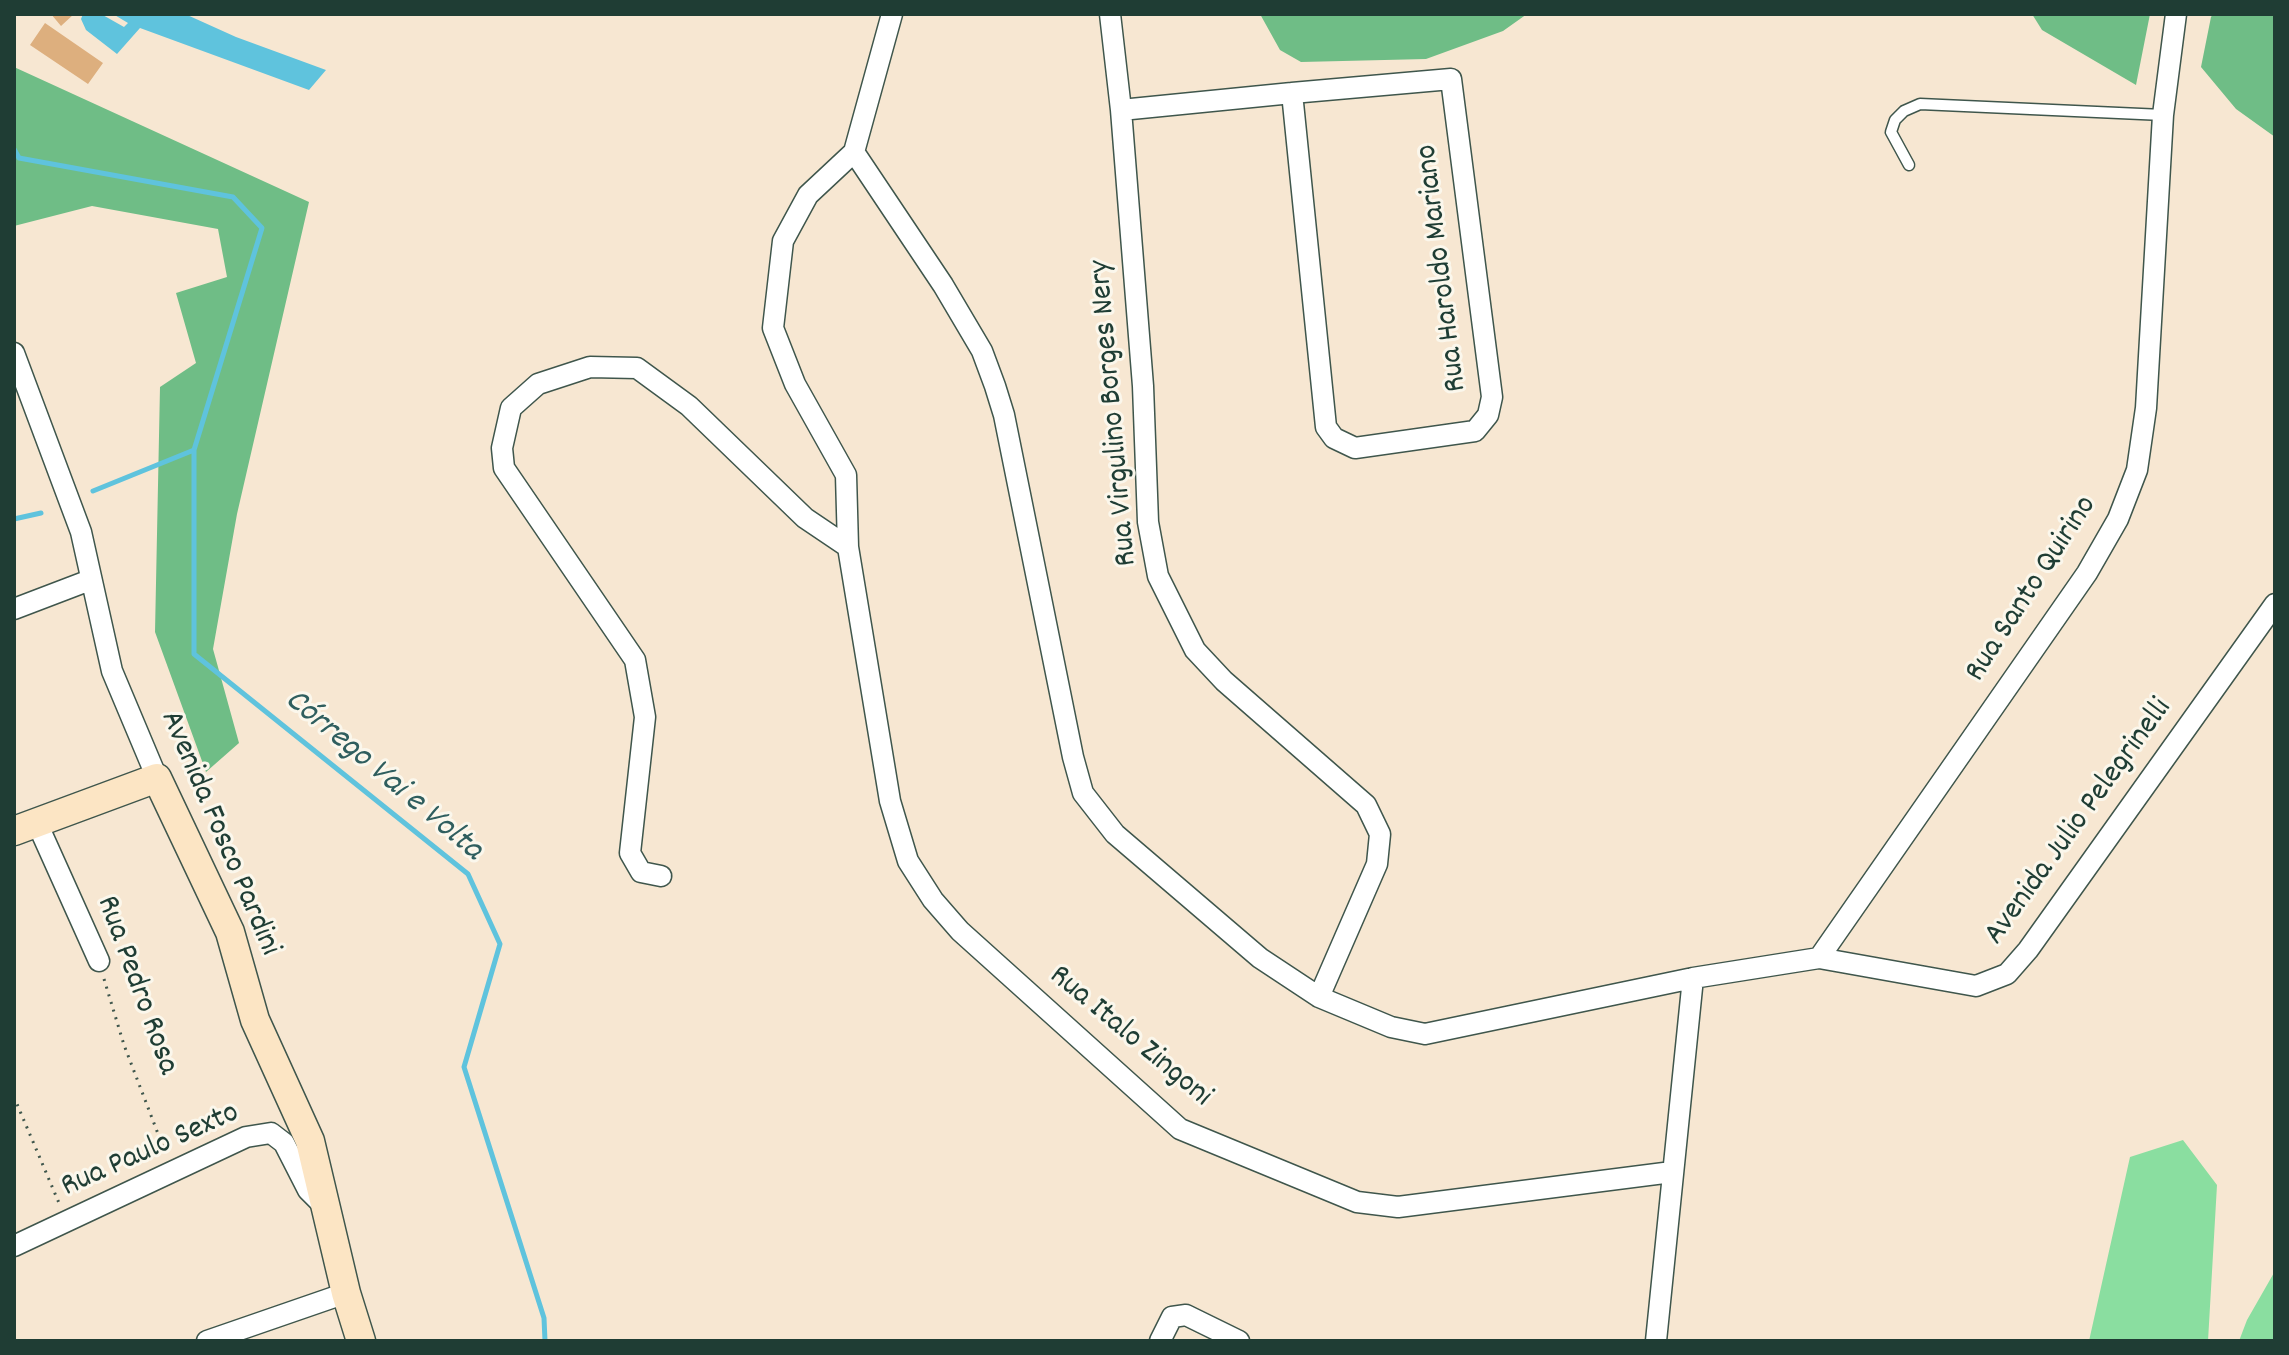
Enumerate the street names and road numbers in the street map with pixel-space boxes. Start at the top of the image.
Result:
street label: Rua Haroldo Mariano [1410,142,1478,394]
street label: Rua Virgulino Borges Nery [1083,258,1149,568]
street label: Rua Santo Quirino [1959,490,2107,690]
street label: Avenida Julio Pelegrinelli [1978,692,2182,954]
street label: Avenida Fosco Pardini [149,706,287,962]
street label: Rua Pedro Rosa [85,892,185,1080]
street label: Rua Italo Zingoni [1040,959,1218,1117]
street label: Rua Paulo Sexto [56,1096,246,1208]

